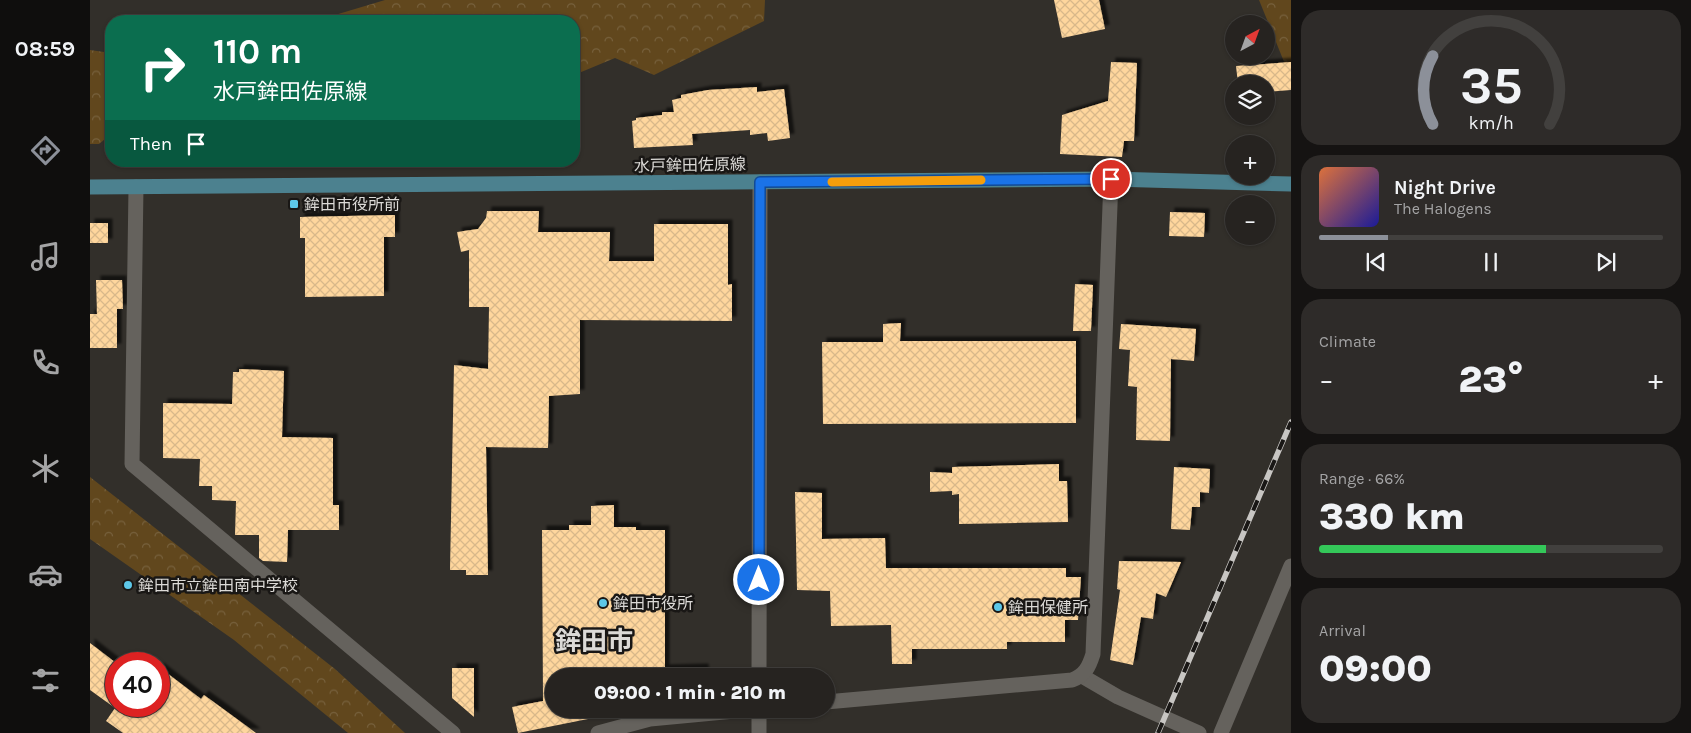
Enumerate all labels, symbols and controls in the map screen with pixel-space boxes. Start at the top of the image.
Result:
north arrow [1225,15,1275,65]
map controls [1225,15,1275,245]
text: 110 m [213,31,302,72]
icon: right [130,35,195,100]
text: 08:59 [15,36,75,62]
text: 35 [1460,55,1522,116]
button: layers [1225,75,1275,125]
text: 水戸鉾田佐原線 [213,79,367,105]
text: km/h [1468,113,1514,134]
icon: arrive [182,130,210,158]
icon: directions [28,133,63,168]
text: Then [130,133,172,155]
button: + [1225,135,1275,185]
street label: 水戸鉾田佐原線 [634,155,746,175]
pin [1090,158,1132,200]
icon: arrive [1097,165,1125,193]
text: Night Drive [1394,177,1496,199]
place label: 鉾田市役所前 [304,195,400,214]
button: − [1225,195,1275,245]
marker: 鉾田市役所前 [288,198,300,210]
text: The Halogens [1394,199,1492,218]
icon: music [28,239,63,274]
icon: previous [1362,248,1390,276]
icon: pause [1477,248,1505,276]
icon: next [1592,248,1620,276]
text: Climate [1319,332,1376,351]
icon: phone [28,345,63,380]
text: 23° [1458,357,1524,402]
text: − [1319,363,1334,396]
text: + [1648,363,1663,396]
icon: climate [28,451,63,486]
text: Range · 66% [1319,469,1405,488]
text: 330 km [1319,494,1465,539]
position arrow [732,553,784,605]
icon: car [28,557,63,592]
place label: 鉾田市立鉾田南中学校 [138,576,298,595]
marker: 鉾田市立鉾田南中学校 [122,579,134,591]
place label: 鉾田市役所 [613,594,693,613]
marker: 鉾田市役所 [597,597,609,609]
place label: 鉾田保健所 [1008,598,1088,617]
marker: 鉾田保健所 [992,601,1004,613]
text: Arrival [1319,621,1366,640]
district label: 鉾田市 [555,626,633,657]
text: 09:00 [1319,646,1432,691]
speed limit sign: 40 [105,652,170,717]
icon: filters [28,663,63,698]
text: 09:00 · 1 min · 210 m [594,682,786,704]

